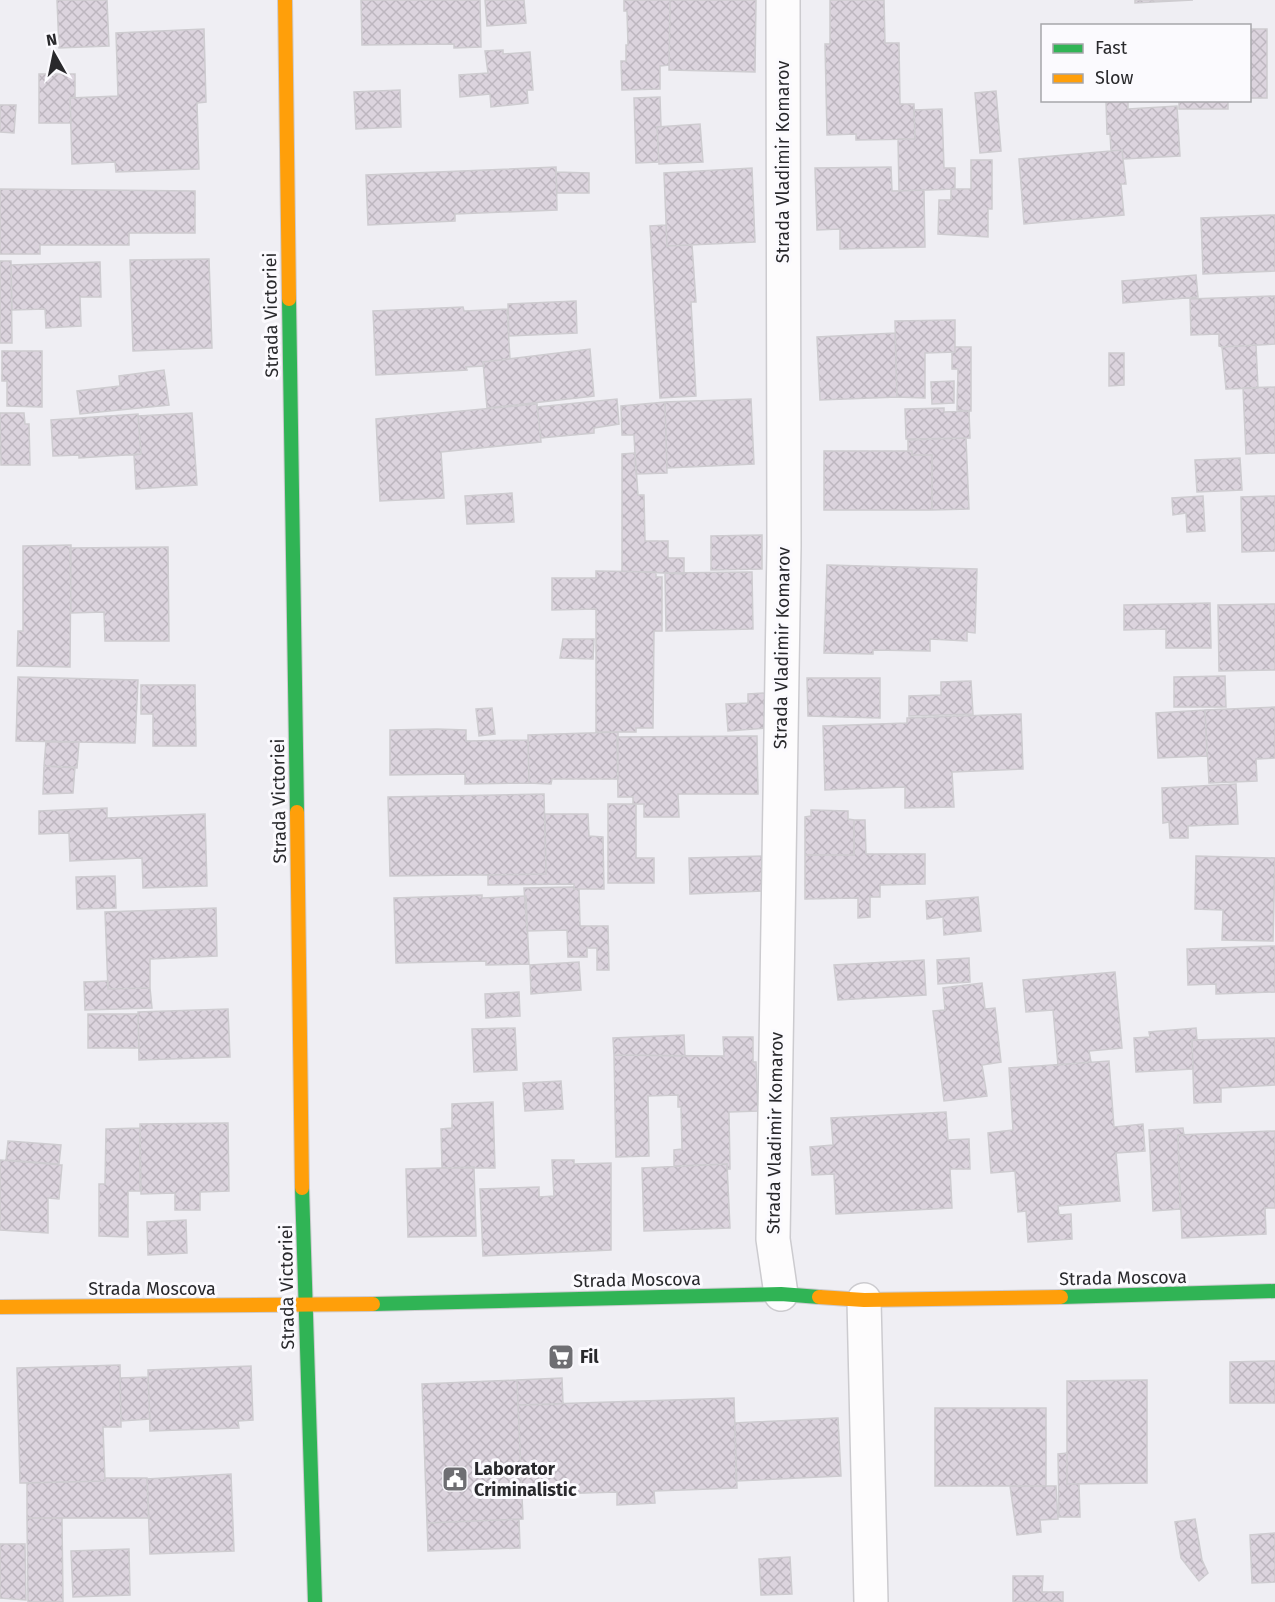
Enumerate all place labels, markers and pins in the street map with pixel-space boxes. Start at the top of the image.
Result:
supermarket icon: Fil [546,1342,576,1372]
place label: Fil [580,1346,599,1368]
place label: Laborator Criminalistic [474,1458,577,1501]
public building icon: Laborator Criminalistic [440,1464,470,1494]

